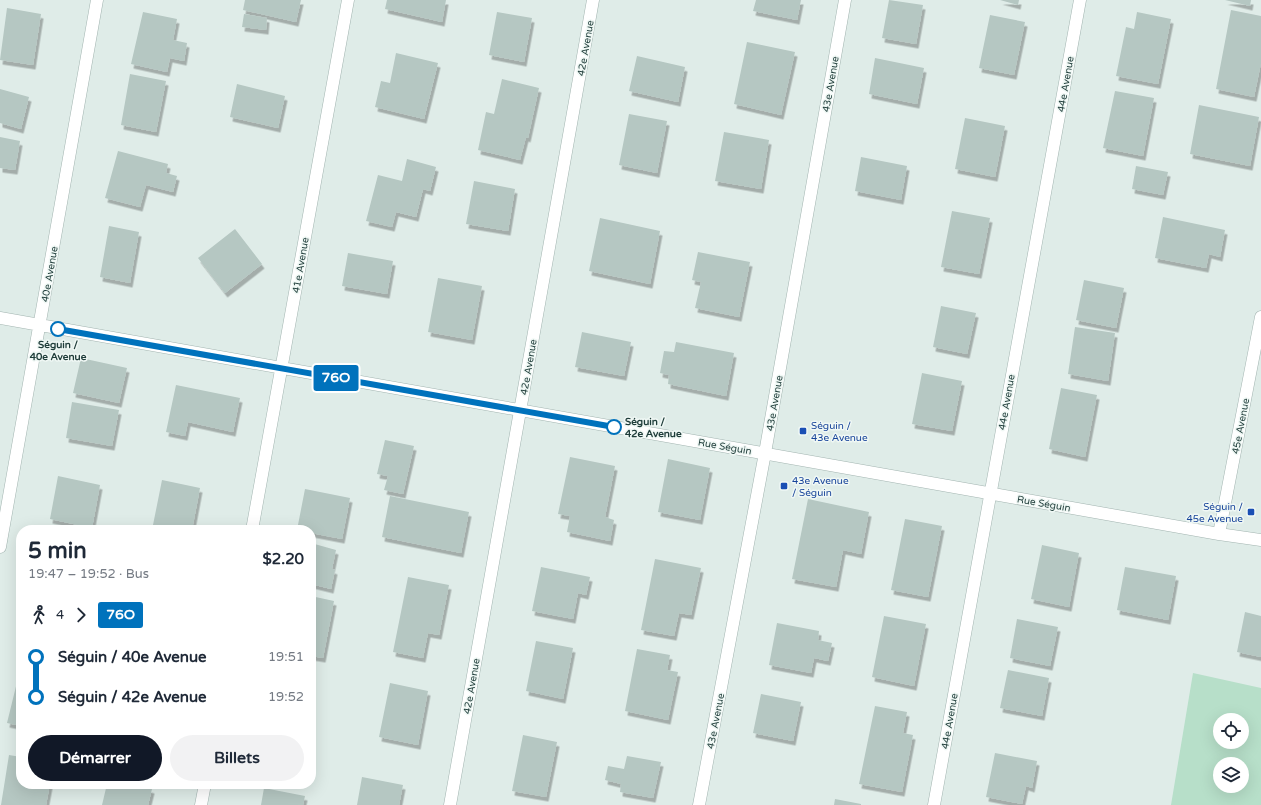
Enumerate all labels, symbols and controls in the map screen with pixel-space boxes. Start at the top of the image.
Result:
street label: 42e Avenue [575,19,597,77]
street label: 43e Avenue [820,55,842,113]
street label: 44e Avenue [1055,55,1077,113]
street label: 41e Avenue [290,236,312,294]
street label: 40e Avenue [39,245,61,303]
marker: Séguin / 40e Avenue [50,321,66,337]
street label: 42e Avenue [518,338,540,396]
place label: Séguin / 40e Avenue [30,339,87,363]
line badge: 76O [313,365,359,391]
text: 76O [322,369,350,386]
street label: 44e Avenue [996,373,1018,431]
street label: 43e Avenue [764,374,786,432]
street label: 45e Avenue [1230,397,1252,455]
place label: Séguin / 42e Avenue [625,416,682,440]
marker: Séguin / 42e Avenue [606,419,622,435]
place label: Séguin / 43e Avenue [811,420,868,444]
marker: Séguin / 43e Avenue [798,426,808,436]
street label: Rue Séguin [697,436,753,458]
place label: 43e Avenue / Séguin [792,475,849,499]
marker: 43e Avenue / Séguin [779,481,789,491]
street label: Rue Séguin [1016,493,1072,515]
place label: Séguin / 45e Avenue [1186,501,1243,525]
marker: Séguin / 45e Avenue [1246,507,1256,517]
text: 5 min [28,538,87,564]
text: $2.20 [263,550,304,568]
text: 19:47 – 19:52 · Bus [28,566,149,582]
icon: walk [28,604,50,626]
icon: forward [70,604,92,626]
text: 76O [106,606,135,623]
text: 4 [56,607,64,623]
text: Séguin / 40e Avenue [58,648,207,666]
text: 19:51 [268,649,304,665]
street label: 42e Avenue [461,657,483,715]
text: Séguin / 42e Avenue [58,688,207,706]
text: 19:52 [268,689,304,705]
street label: 43e Avenue [705,692,727,750]
street label: 44e Avenue [939,692,961,750]
map controls [1213,713,1249,793]
button: locate [1213,713,1249,749]
button: Démarrer [28,735,162,781]
button: Billets [170,735,304,781]
button: layers [1213,757,1249,793]

